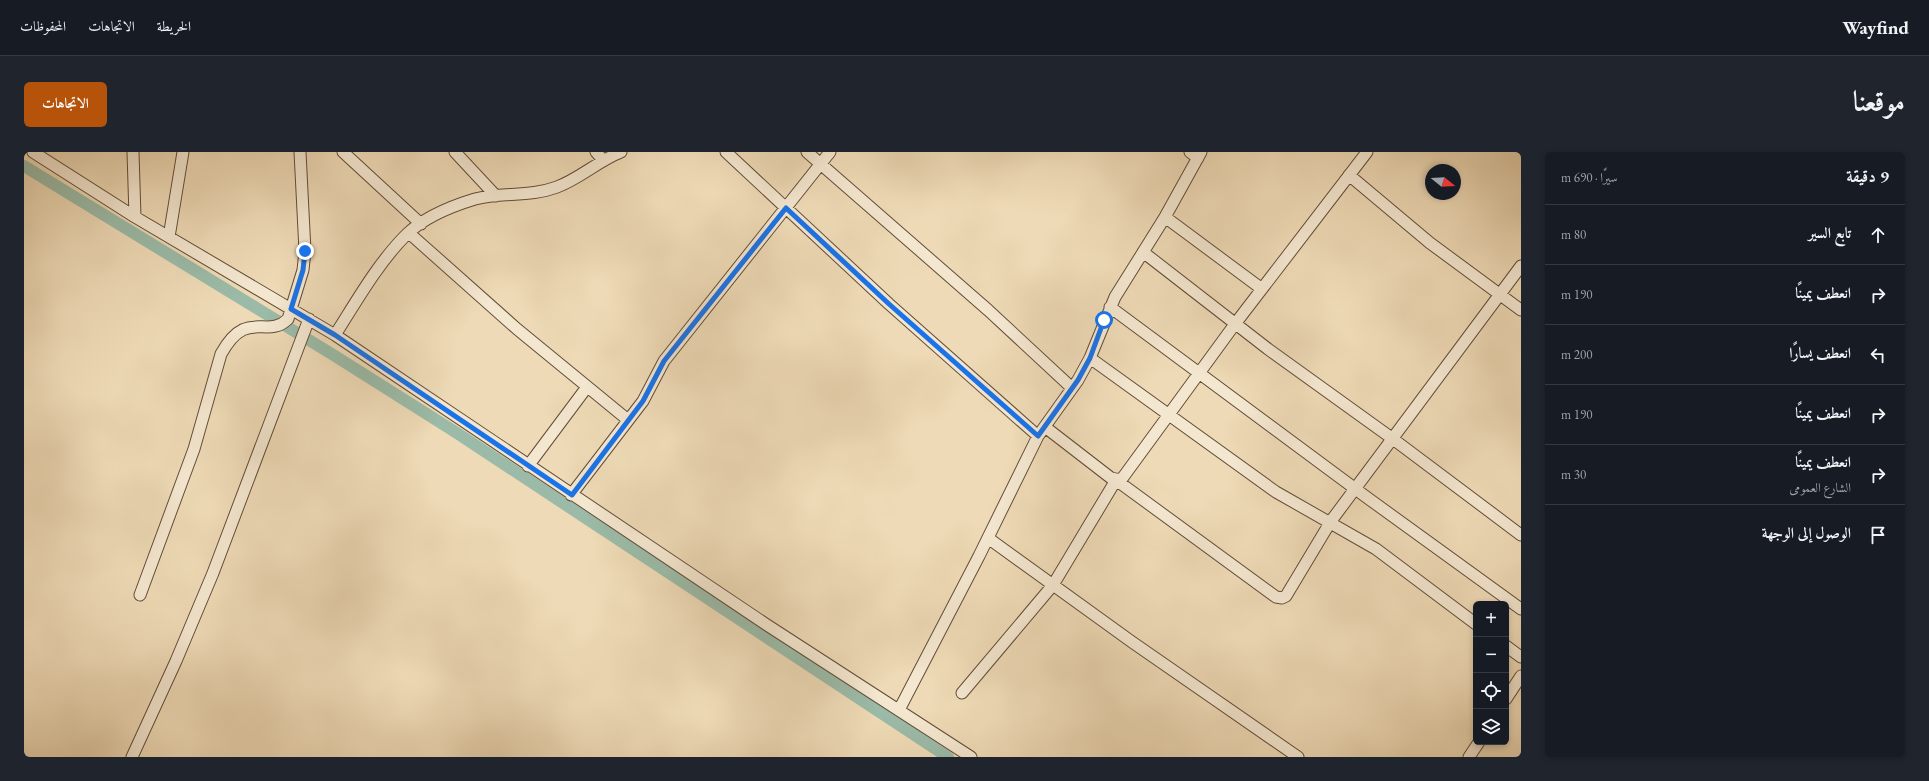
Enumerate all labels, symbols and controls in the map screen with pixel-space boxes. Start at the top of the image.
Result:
text: Wayfind [1842,15,1909,40]
text: المحفوظات [20,17,66,35]
text: الاتجاهات [88,17,135,35]
text: الخريطة [157,17,191,35]
button: الاتجاهات [24,82,107,127]
text: موقعنا [1853,83,1905,119]
north arrow [1425,164,1461,200]
text: 9 دقيقة [1846,165,1889,187]
text: سيرًا · 690 m [1561,169,1618,186]
text: تابع السير [1808,223,1851,242]
icon: ahead [1867,224,1889,246]
text: 80 m [1561,226,1586,243]
route end [296,242,314,260]
text: انعطف يمينًا [1795,283,1851,302]
icon: right [1867,284,1889,306]
text: 190 m [1561,286,1592,303]
route start [1095,311,1113,329]
text: انعطف يسارًا [1789,343,1851,362]
icon: left [1867,344,1889,366]
text: 200 m [1561,346,1592,363]
text: انعطف يمينًا [1795,403,1851,422]
icon: right [1867,404,1889,426]
text: 190 m [1561,406,1592,423]
text: انعطف يمينًا [1795,452,1851,471]
icon: right [1867,464,1889,486]
text: 30 m [1561,466,1586,483]
text: الشارع العمومى [1789,479,1851,496]
text: الوصول إلى الوجهة [1762,523,1851,542]
icon: arrive [1867,524,1889,546]
map controls [1473,601,1509,745]
button: + [1473,601,1509,637]
button: − [1473,637,1509,673]
button: locate [1473,673,1509,709]
button: layers [1473,709,1509,745]

